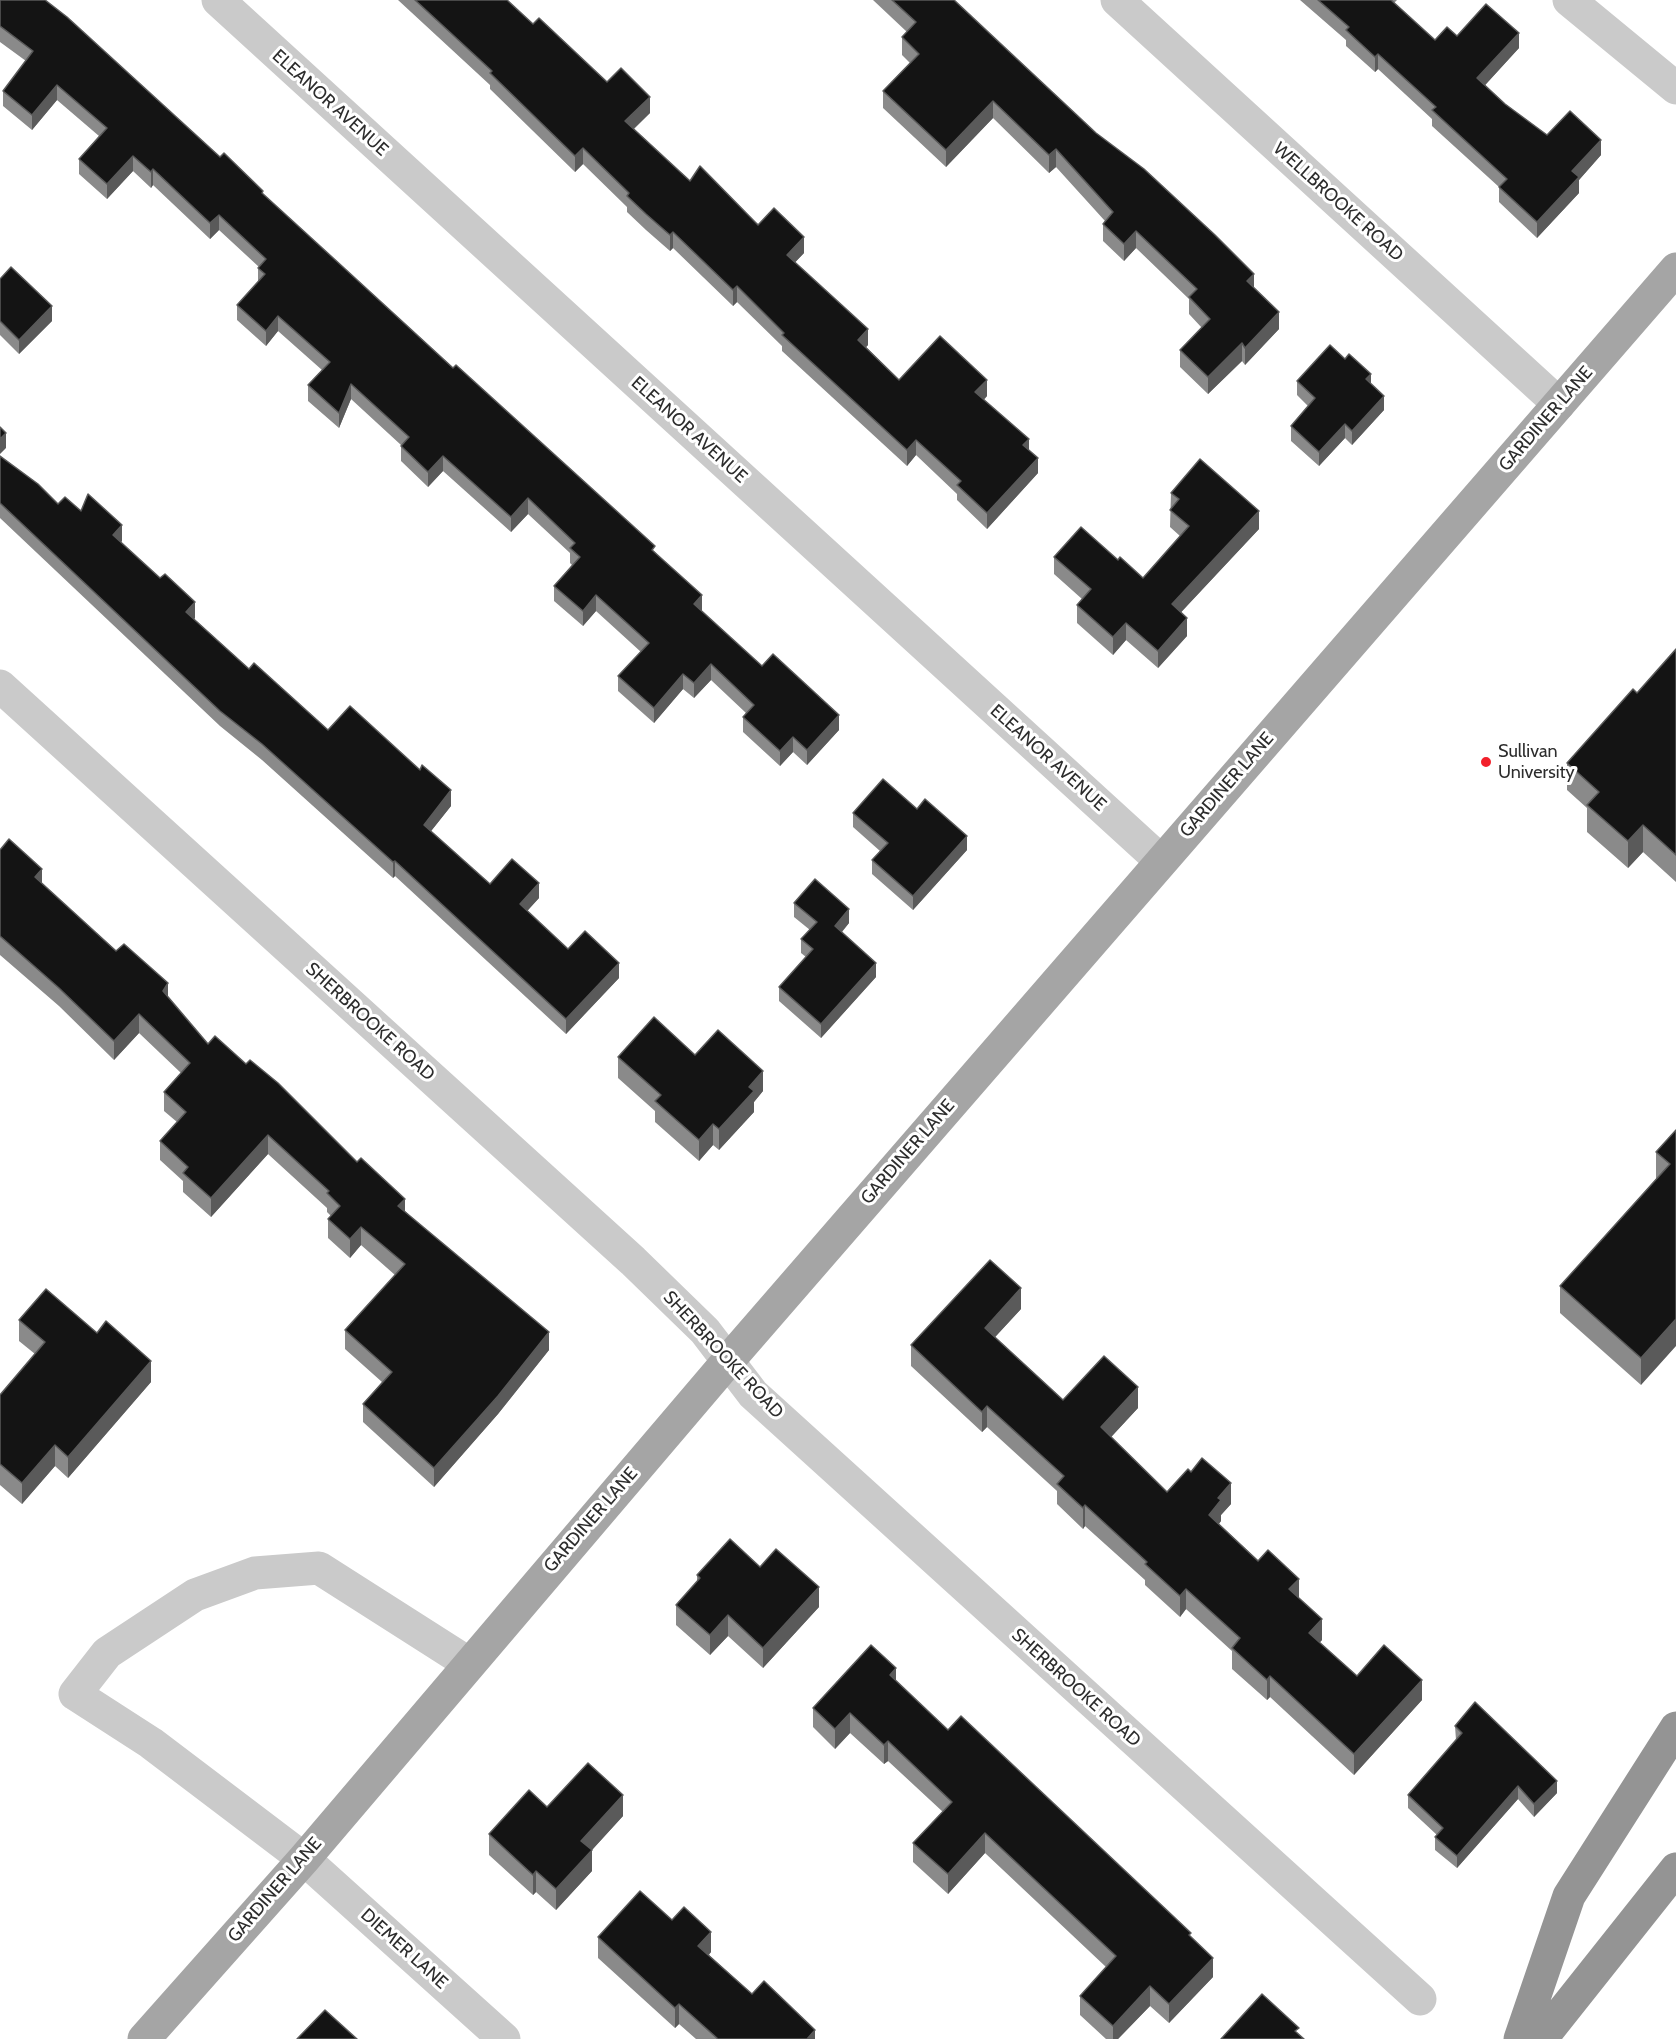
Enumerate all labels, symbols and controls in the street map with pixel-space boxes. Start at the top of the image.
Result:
street label: ELEANOR AVENUE [268,45,392,161]
street label: WELLBROOKE ROAD [1269,138,1407,266]
street label: GARDINER LANE [1495,362,1597,476]
street label: ELEANOR AVENUE [627,372,751,488]
street label: ELEANOR AVENUE [986,700,1110,816]
street label: GARDINER LANE [1176,728,1278,842]
place label: Sullivan University [1498,741,1575,783]
marker: Sullivan University [1479,755,1493,769]
street label: SHERBROOKE ROAD [301,958,439,1086]
street label: GARDINER LANE [857,1095,959,1209]
street label: SHERBROOKE ROAD [658,1287,788,1423]
street label: GARDINER LANE [540,1463,642,1577]
street label: SHERBROOKE ROAD [1007,1624,1145,1752]
street label: GARDINER LANE [224,1833,326,1947]
street label: DIEMER LANE [356,1904,452,1994]

